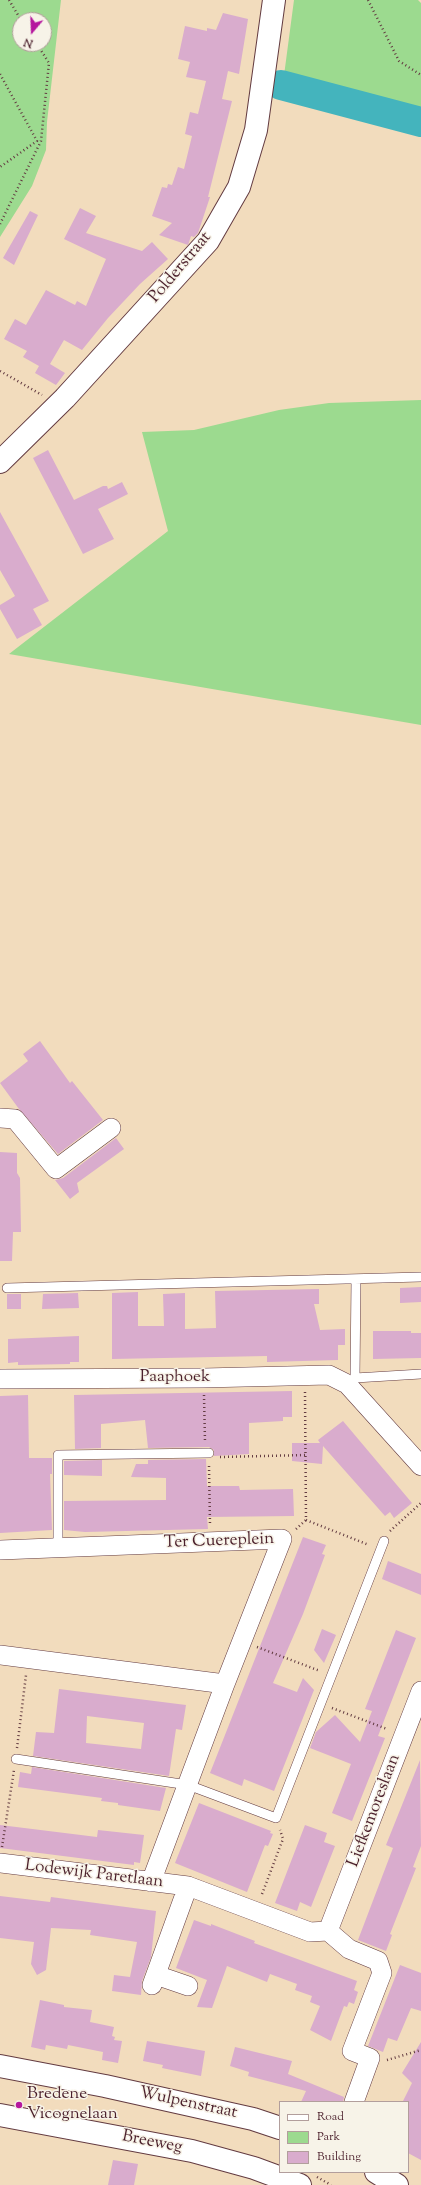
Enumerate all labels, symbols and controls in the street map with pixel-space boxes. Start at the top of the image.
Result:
north arrow [12,12,52,52]
text: N [22,33,35,51]
street label: Polderstraat [145,228,217,308]
street label: Paaphoek [140,1368,210,1388]
street label: Ter Cuereplein [163,1530,275,1554]
street label: Liefkemoreslaan [344,1752,406,1870]
street label: Lodewijk Paretlaan [24,1856,164,1894]
street label: Wulpenstraat [137,2084,239,2124]
place label: Bredene Vicognelaan [27,2085,118,2125]
marker: Bredene Vicognelaan [14,2100,24,2110]
legend [279,2101,409,2173]
text: Road [317,2108,344,2126]
street label: Breeweg [120,2127,184,2159]
text: Park [317,2128,340,2146]
text: Building [317,2148,361,2166]

